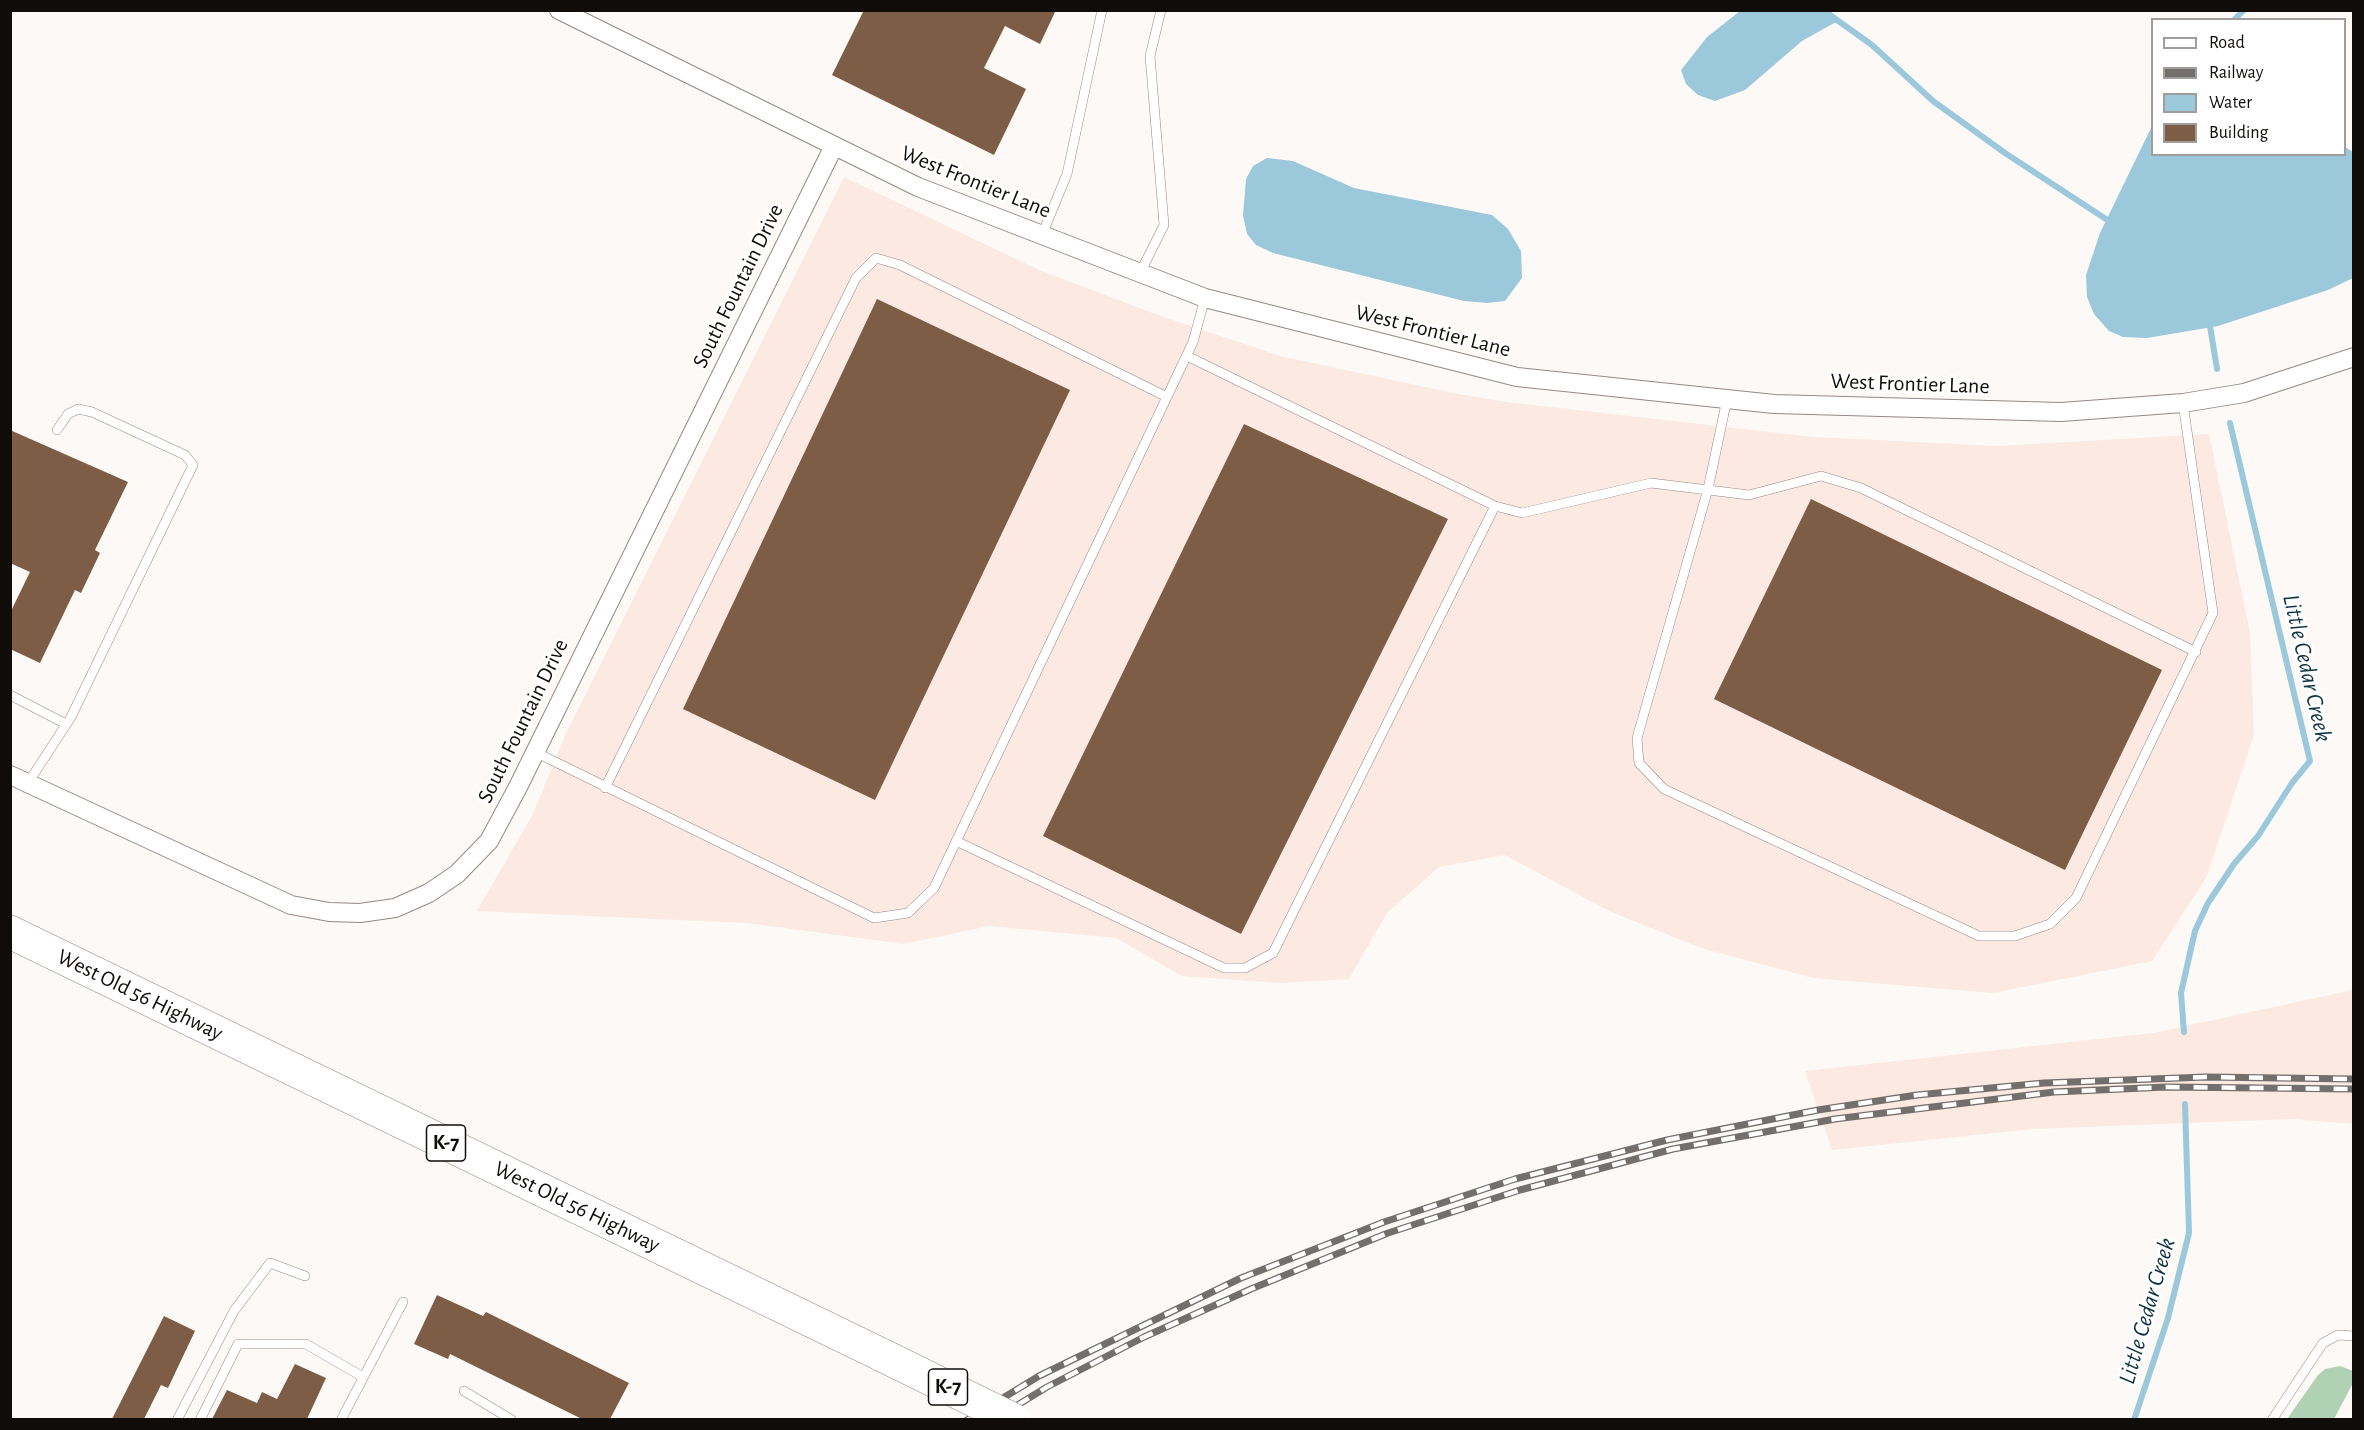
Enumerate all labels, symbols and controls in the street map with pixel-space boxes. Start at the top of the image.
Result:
legend [2151,18,2346,156]
text: Road [2209,34,2245,52]
text: Railway [2209,64,2263,82]
text: Water [2209,94,2252,112]
text: Building [2209,124,2268,142]
street label: West Frontier Lane [897,140,1055,224]
street label: South Fountain Drive [687,200,789,372]
street label: West Frontier Lane [1353,299,1513,363]
street label: West Frontier Lane [1830,368,1990,400]
water label: Little Cedar Creek [2276,591,2338,745]
street label: South Fountain Drive [472,635,574,807]
street label: West Old 56 Highway [53,943,227,1047]
road number: K-7 [426,1125,466,1161]
street label: West Old 56 Highway [490,1155,664,1259]
water label: Little Cedar Creek [2112,1235,2182,1387]
road number: K-7 [928,1369,968,1405]

